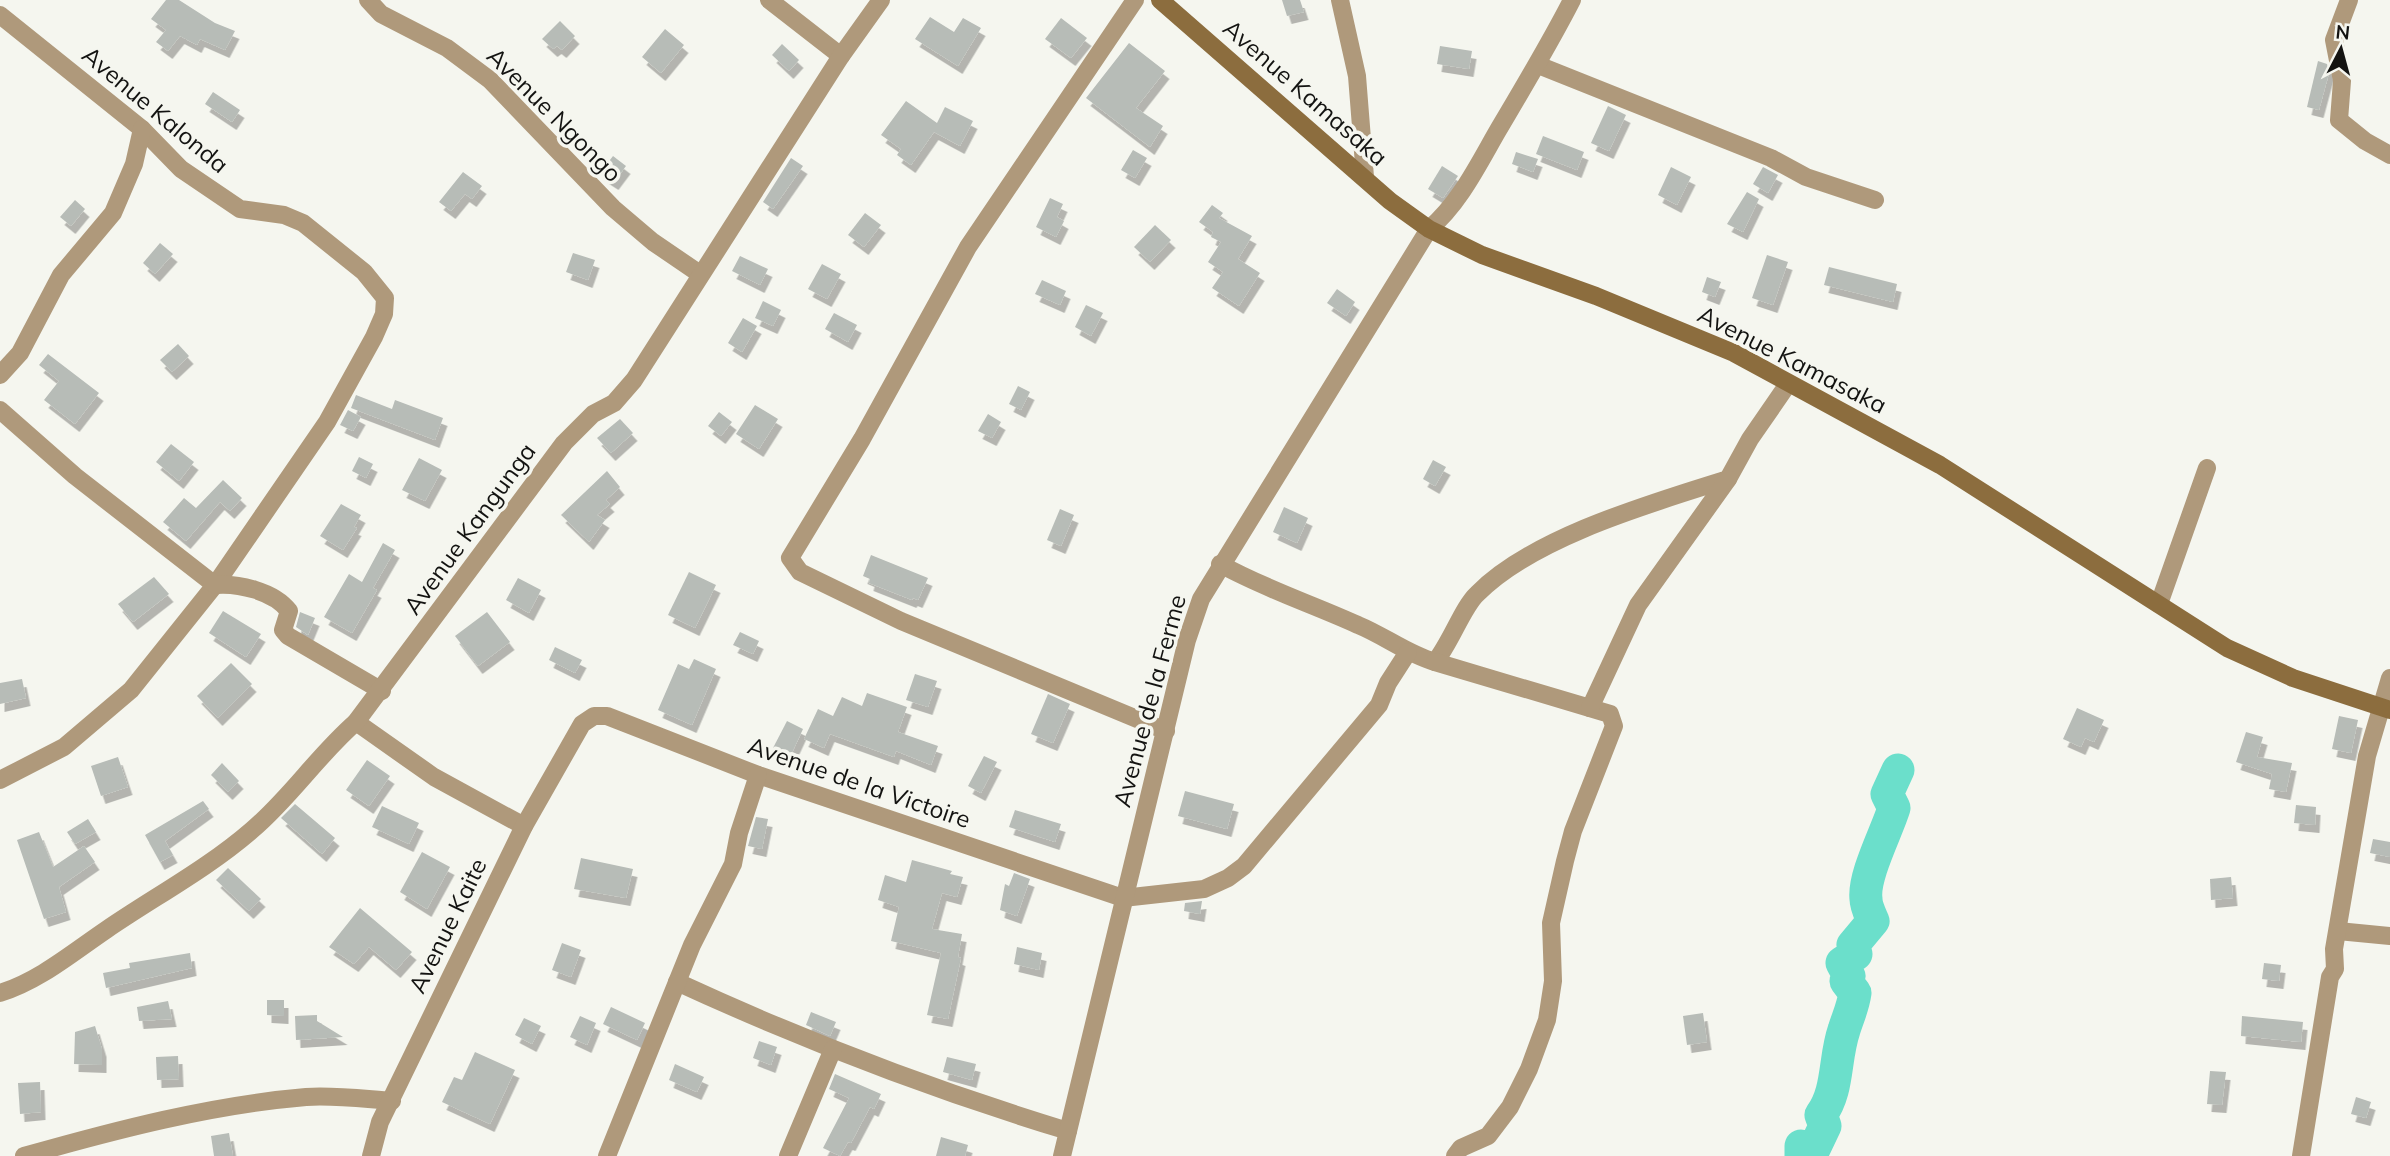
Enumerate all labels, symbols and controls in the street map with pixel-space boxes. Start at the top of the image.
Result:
street label: Avenue Kamasaka [1217,13,1394,172]
north arrow [2306,14,2376,84]
text: N [2334,19,2351,45]
street label: Avenue Kalonda [76,39,235,179]
street label: Avenue Ngongo [481,41,628,188]
street label: Avenue Kamasaka [1693,299,1892,420]
street label: Avenue Kangunga [397,437,542,620]
street label: Avenue de la Ferme [1106,591,1192,810]
street label: Avenue de la Victoire [744,730,975,834]
street label: Avenue Kaite [402,853,493,998]

